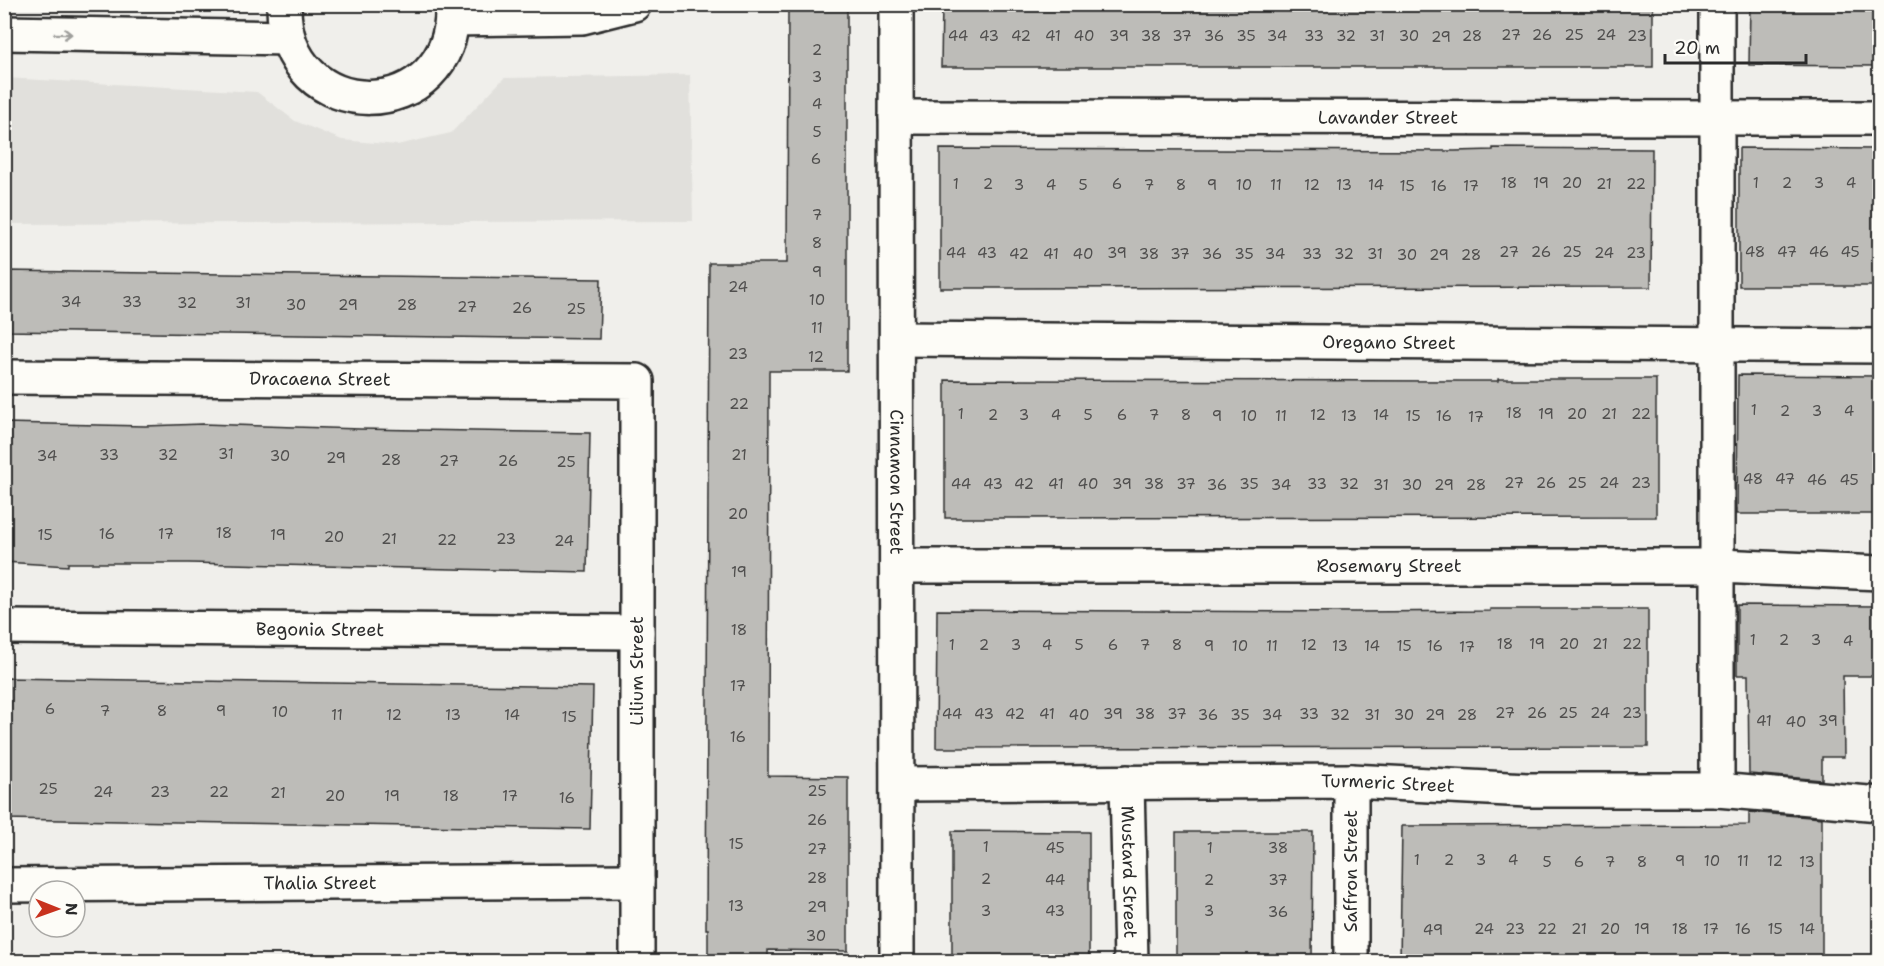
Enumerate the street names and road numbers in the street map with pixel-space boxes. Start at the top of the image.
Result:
street label: Lavander Street [1318,105,1458,130]
street label: Oregano Street [1322,330,1456,355]
street label: Dracaena Street [249,367,391,391]
street label: Cinnamon Street [884,409,909,555]
street label: Rosemary Street [1316,554,1462,578]
street label: Lilium Street [625,616,649,726]
street label: Begonia Street [256,617,384,642]
street label: Turmeric Street [1321,769,1455,798]
street label: Mustard Street [1116,805,1142,939]
street label: Saffron Street [1339,810,1363,932]
street label: Thalia Street [263,871,377,895]

